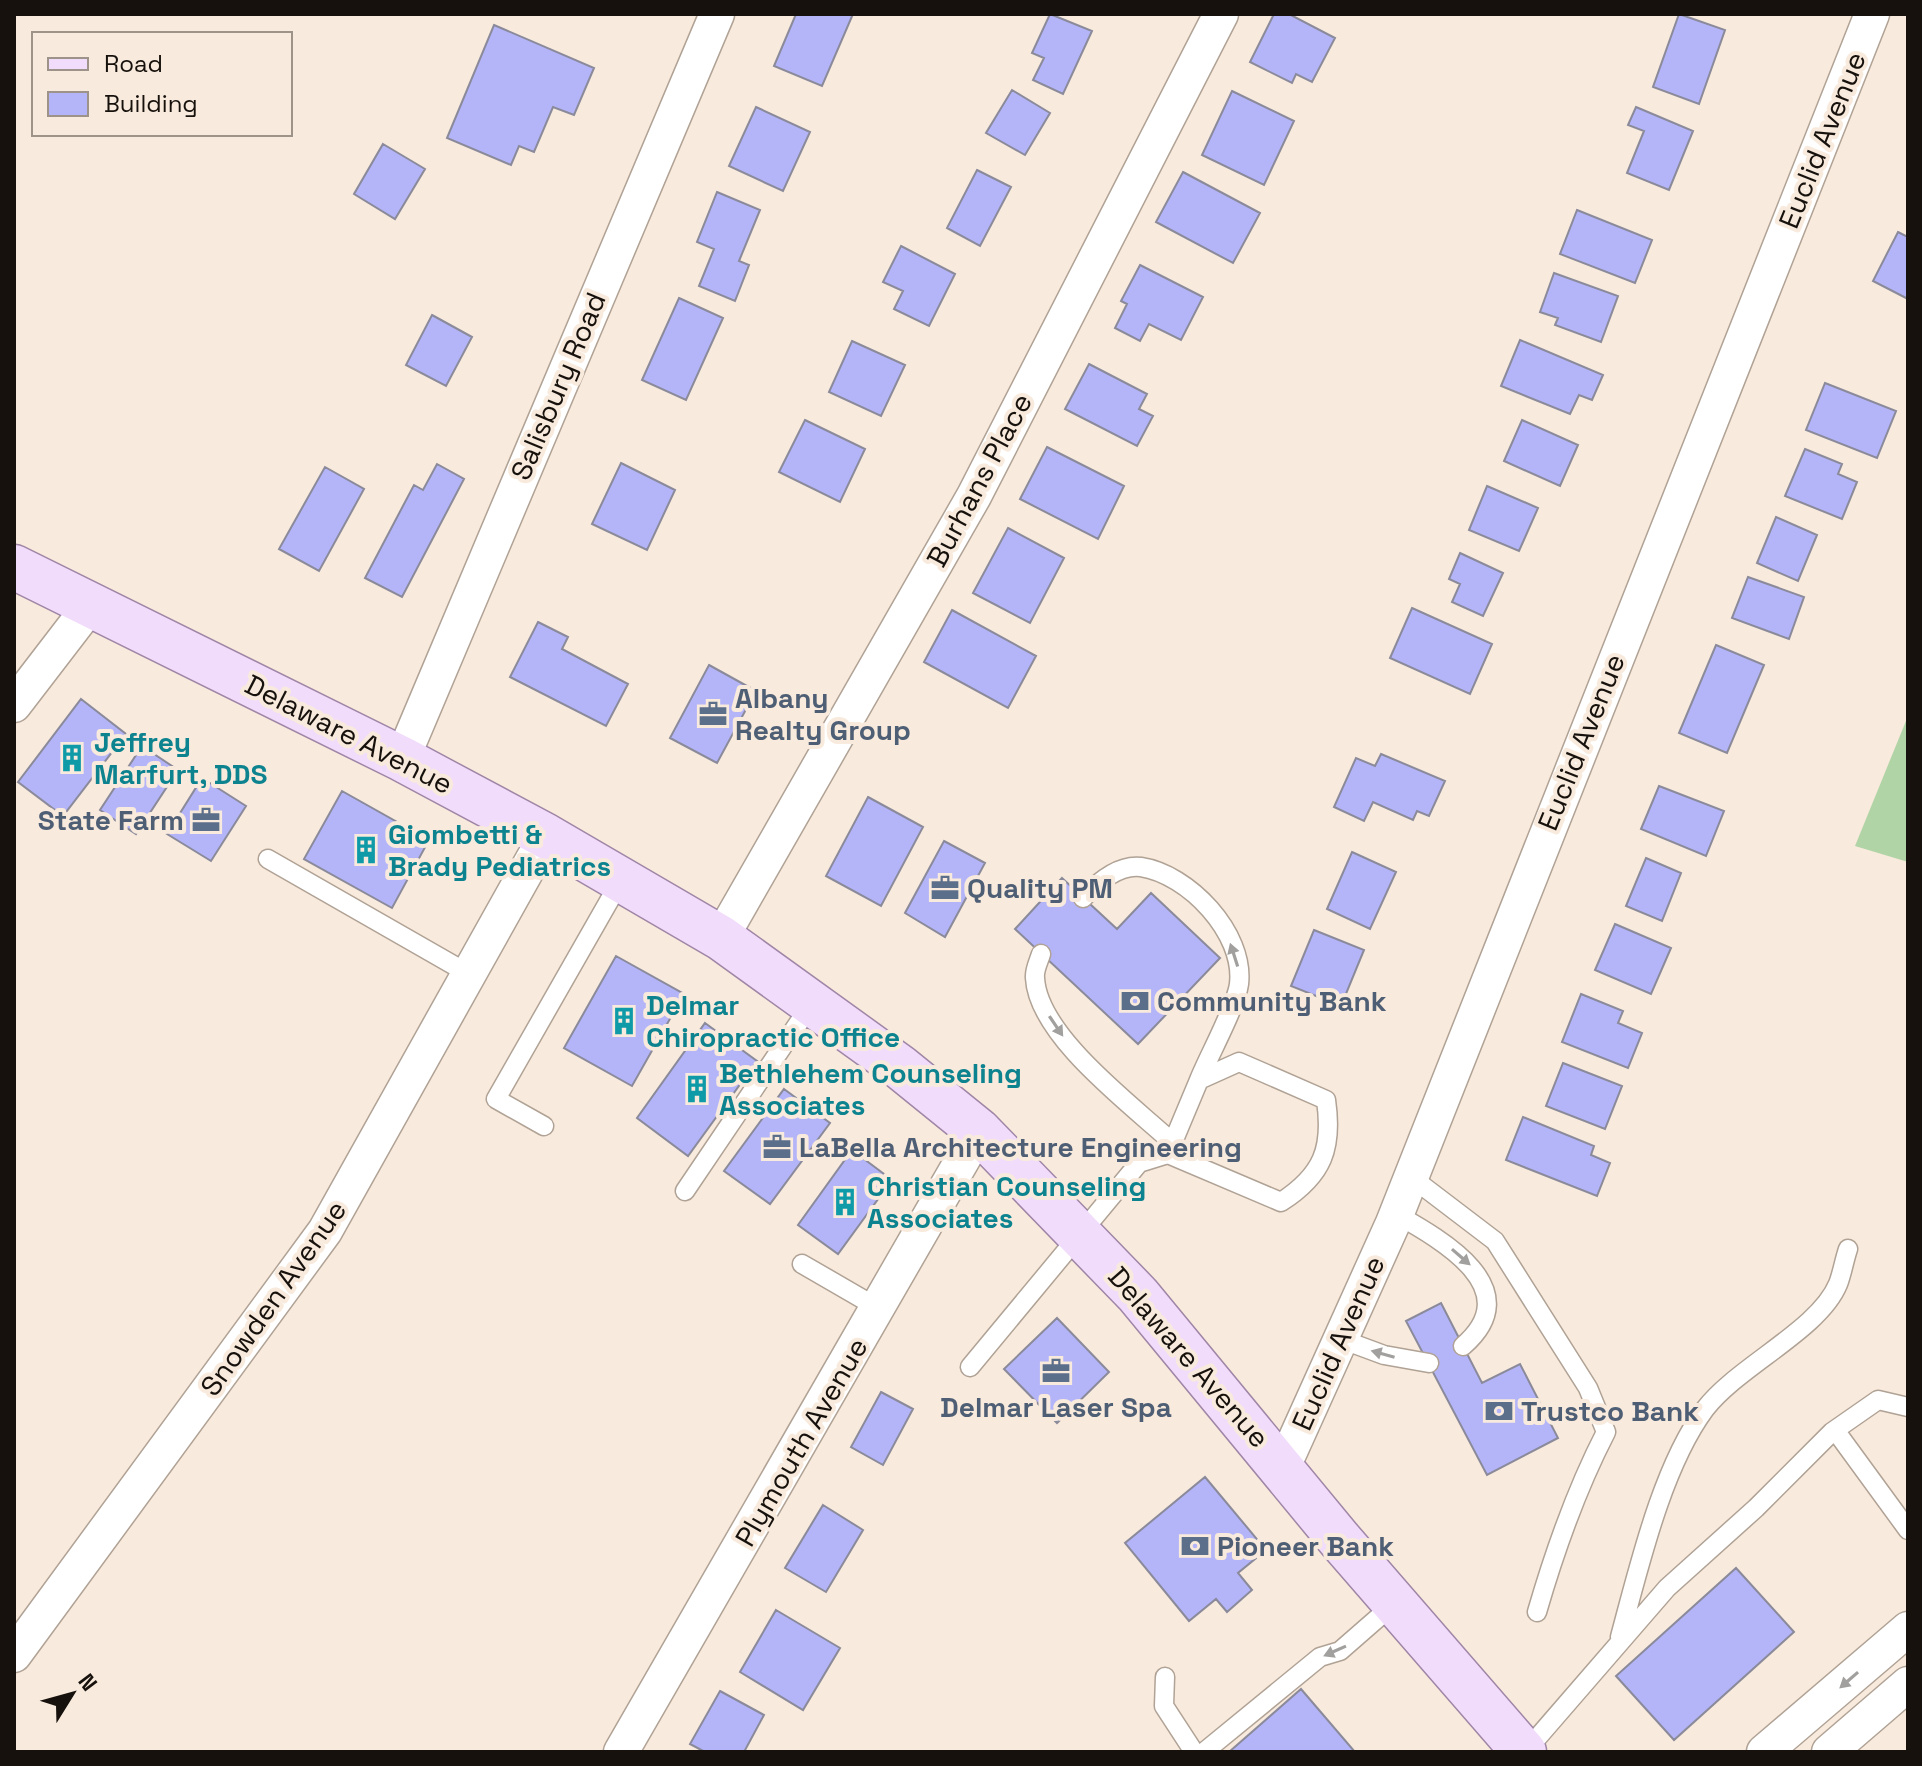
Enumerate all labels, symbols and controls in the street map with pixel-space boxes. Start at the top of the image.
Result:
legend [32,32,292,136]
street label: Euclid Avenue [1770,47,1874,233]
text: Road [104,48,163,79]
text: Building [104,88,198,119]
street label: Salisbury Road [502,287,614,485]
street label: Burhans Place [918,387,1040,573]
street label: Euclid Avenue [1529,649,1633,835]
street label: Delaware Avenue [239,666,459,802]
place label: Albany Realty Group [735,680,911,748]
office icon: Albany Realty Group [698,699,728,729]
place label: Jeffrey Marfurt, DDS [94,724,267,792]
building icon: Jeffrey Marfurt, DDS [57,743,87,773]
place label: State Farm [38,802,184,838]
office icon: State Farm [191,805,221,835]
place label: Giombetti & Brady Pediatrics [388,816,611,884]
building icon: Giombetti & Brady Pediatrics [351,835,381,865]
place label: Quality PM [967,870,1113,906]
office icon: Quality PM [930,873,960,903]
one-way arrow [1227,943,1239,967]
place label: Community Bank [1157,983,1387,1019]
bank icon: Community Bank [1120,986,1150,1016]
place label: Delmar Chiropractic Office [646,987,900,1055]
building icon: Delmar Chiropractic Office [609,1006,639,1036]
one-way arrow [1048,1015,1063,1036]
place label: Bethlehem Counseling Associates [719,1055,1022,1123]
building icon: Bethlehem Counseling Associates [682,1074,712,1104]
place label: LaBella Architecture Engineering [799,1129,1242,1165]
office icon: LaBella Architecture Engineering [762,1132,792,1162]
place label: Christian Counseling Associates [867,1168,1146,1236]
building icon: Christian Counseling Associates [830,1187,860,1217]
street label: Snowden Avenue [192,1193,354,1403]
one-way arrow [1450,1248,1470,1265]
street label: Euclid Avenue [1284,1250,1392,1436]
street label: Delaware Avenue [1100,1259,1278,1455]
street label: Plymouth Avenue [727,1331,875,1553]
one-way arrow [1370,1347,1395,1359]
office icon: Delmar Laser Spa [1041,1356,1071,1386]
place label: Delmar Laser Spa [940,1389,1172,1425]
place label: Trustco Bank [1521,1393,1699,1429]
bank icon: Trustco Bank [1484,1396,1514,1426]
place label: Pioneer Bank [1217,1528,1394,1564]
bank icon: Pioneer Bank [1180,1531,1210,1561]
one-way arrow [1323,1644,1346,1657]
north arrow [32,1654,112,1734]
text: N [72,1668,104,1696]
one-way arrow [1839,1670,1858,1688]

